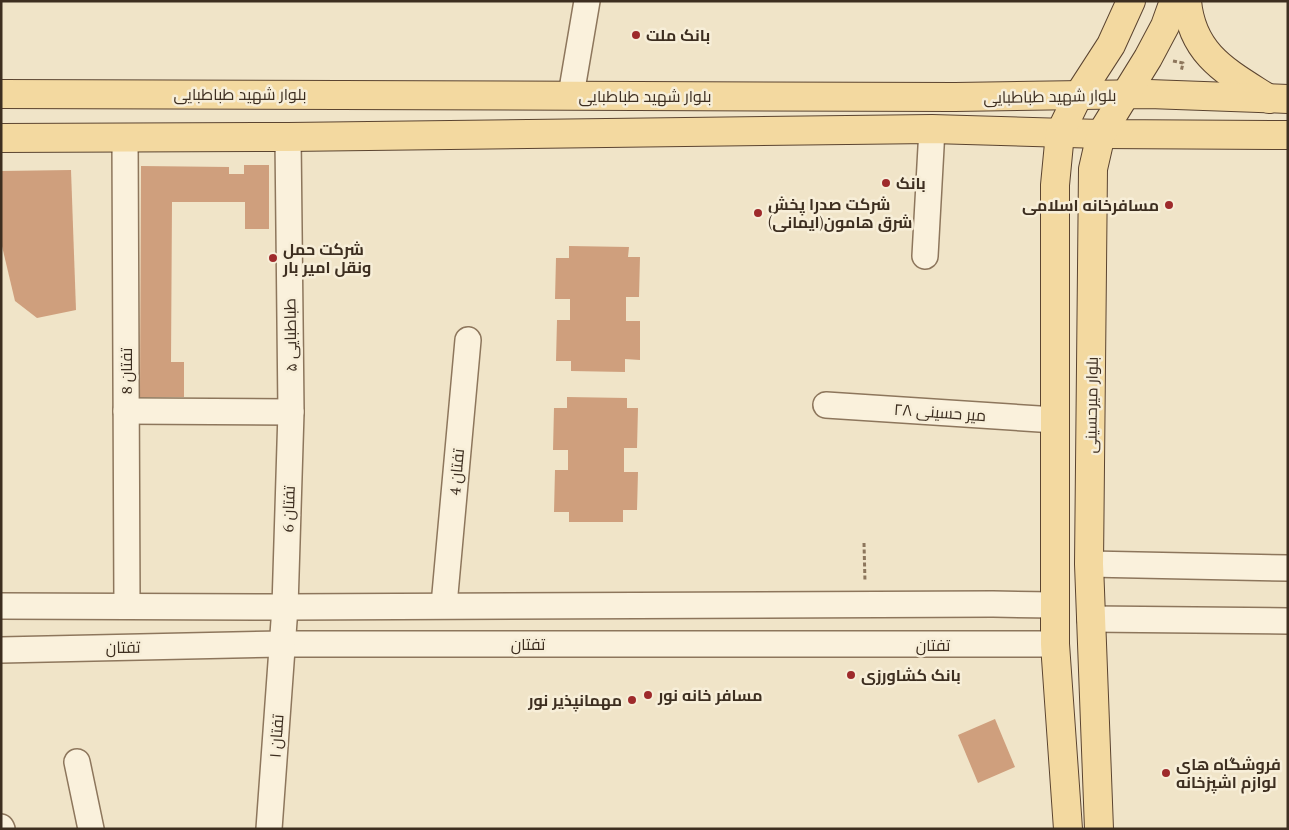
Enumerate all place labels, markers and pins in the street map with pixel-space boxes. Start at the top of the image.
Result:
place label: بانک ملت [646,24,710,48]
marker: بانک ملت [630,29,642,41]
place label: بانک [896,172,926,196]
marker: بانک [880,177,892,189]
place label: شرکت صدرا پخش شرق هامون(ایمانی) [768,193,912,235]
place label: مسافرخانه اسلامی [1022,194,1159,218]
marker: مسافرخانه اسلامی [1163,199,1175,211]
marker: شرکت صدرا پخش شرق هامون(ایمانی) [752,207,764,219]
place label: شرکت حمل ونقل امیر بار [282,238,371,280]
marker: شرکت حمل ونقل امیر بار [267,252,279,264]
place label: بانک کشاورزی [861,664,961,688]
marker: بانک کشاورزی [845,669,857,681]
place label: مسافر خانه نور [657,684,763,708]
place label: مهمانپذیر نور [527,689,622,713]
marker: مسافر خانه نور [642,689,654,701]
marker: مهمانپذیر نور [626,694,638,706]
place label: فروشگاه های لوازم اشپزخانه [1176,753,1281,795]
marker: فروشگاه های لوازم اشپزخانه [1160,767,1172,779]

